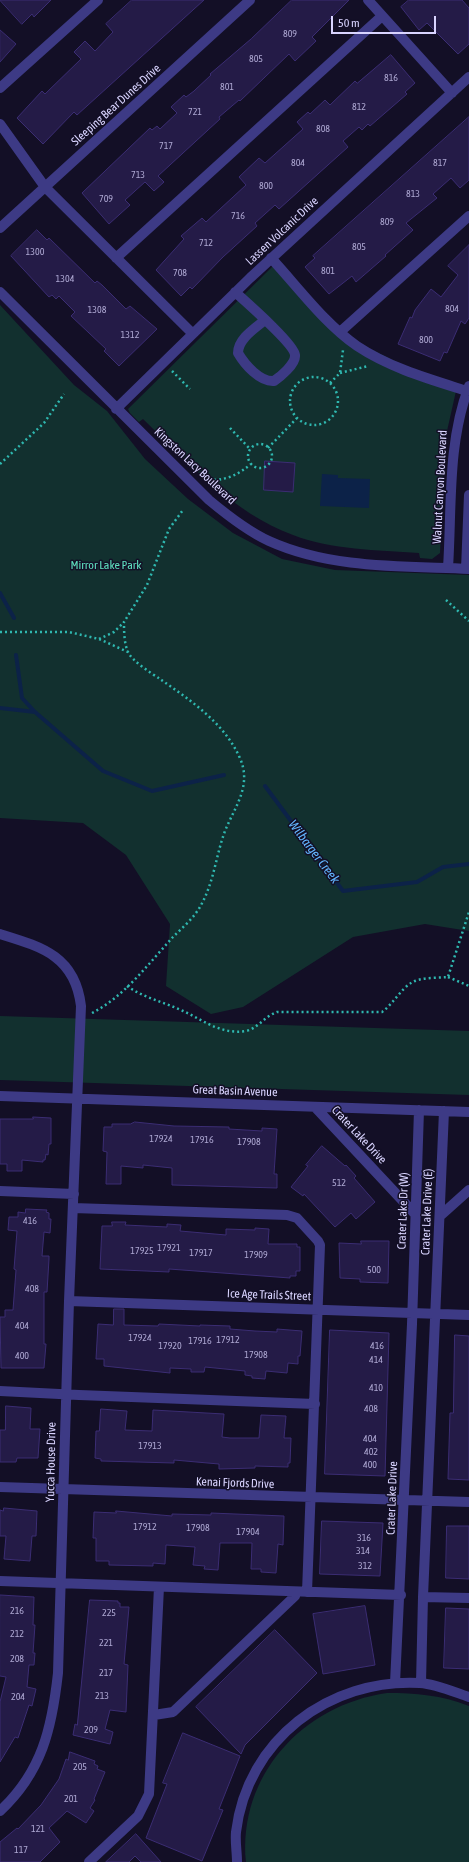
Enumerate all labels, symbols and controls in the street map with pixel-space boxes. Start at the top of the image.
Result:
scale bar [333,8,438,34]
text: 50 m [338,16,360,30]
house number: 809 [283,28,297,40]
house number: 805 [249,53,263,65]
street label: Sleeping Bear Dunes Drive [69,61,163,149]
house number: 816 [384,72,398,84]
house number: 801 [220,81,234,93]
house number: 812 [352,101,366,113]
house number: 721 [188,106,202,118]
house number: 808 [316,123,330,135]
house number: 717 [159,140,173,152]
house number: 804 [291,157,305,169]
house number: 817 [433,157,447,169]
house number: 713 [131,169,145,181]
house number: 800 [259,180,273,192]
house number: 813 [406,188,420,200]
house number: 709 [99,193,113,205]
street label: Lassen Volcanic Drive [243,194,321,268]
house number: 716 [231,210,245,222]
house number: 809 [380,216,394,228]
house number: 712 [199,237,213,249]
house number: 805 [352,241,366,253]
house number: 1300 [26,246,44,258]
house number: 801 [321,265,335,277]
house number: 708 [173,267,187,279]
house number: 1304 [56,273,74,285]
house number: 804 [445,303,459,315]
house number: 1308 [88,304,106,316]
house number: 1312 [121,329,139,341]
house number: 800 [419,334,433,346]
street label: Kingston Lacy Boulevard [151,424,239,508]
street label: Walnut Canyon Boulevard [430,430,450,544]
park label: Mirror Lake Park [70,558,142,572]
water label: Wilbarger Creek [285,817,343,887]
street label: Great Basin Avenue [192,1082,278,1100]
street label: Crater Lake Drive [329,1103,389,1167]
house number: 17924 [149,1133,173,1145]
house number: 17916 [190,1134,214,1146]
house number: 17908 [237,1136,261,1148]
street label: Crater Lake Drive (E) [418,1169,436,1255]
street label: Crater Lake Dr (W) [394,1172,412,1250]
house number: 512 [332,1177,346,1189]
house number: 416 [23,1215,37,1227]
house number: 17921 [157,1242,181,1254]
house number: 17925 [130,1245,154,1257]
house number: 17917 [189,1247,213,1259]
house number: 17909 [244,1249,268,1261]
house number: 500 [367,1264,381,1276]
house number: 408 [25,1283,39,1295]
street label: Ice Age Trails Street [227,1286,311,1304]
house number: 404 [15,1320,29,1332]
house number: 17924 [128,1332,152,1344]
house number: 17912 [216,1334,240,1346]
house number: 17916 [188,1335,212,1347]
house number: 17920 [158,1340,182,1352]
house number: 416 [370,1340,384,1352]
house number: 17908 [244,1349,268,1361]
house number: 400 [15,1350,29,1362]
house number: 414 [369,1354,383,1366]
house number: 410 [369,1382,383,1394]
house number: 408 [364,1403,378,1415]
street label: Yucca House Drive [43,1422,59,1502]
house number: 404 [363,1433,377,1445]
house number: 17913 [138,1440,162,1452]
house number: 402 [364,1446,378,1458]
house number: 400 [363,1459,377,1471]
street label: Crater Lake Drive [384,1461,400,1535]
street label: Kenai Fjords Drive [196,1474,274,1492]
house number: 17912 [133,1521,157,1533]
house number: 17908 [186,1522,210,1534]
house number: 17904 [236,1526,260,1538]
house number: 316 [357,1532,371,1544]
house number: 314 [356,1545,370,1557]
house number: 312 [358,1560,372,1572]
house number: 216 [10,1605,24,1617]
house number: 225 [102,1607,116,1619]
house number: 212 [10,1628,24,1640]
house number: 221 [99,1637,113,1649]
house number: 208 [10,1653,24,1665]
house number: 217 [99,1667,113,1679]
house number: 213 [95,1690,109,1702]
house number: 204 [11,1691,25,1703]
house number: 209 [84,1724,98,1736]
house number: 205 [73,1761,87,1773]
house number: 201 [64,1793,78,1805]
house number: 121 [31,1823,45,1835]
house number: 117 [14,1844,28,1856]

